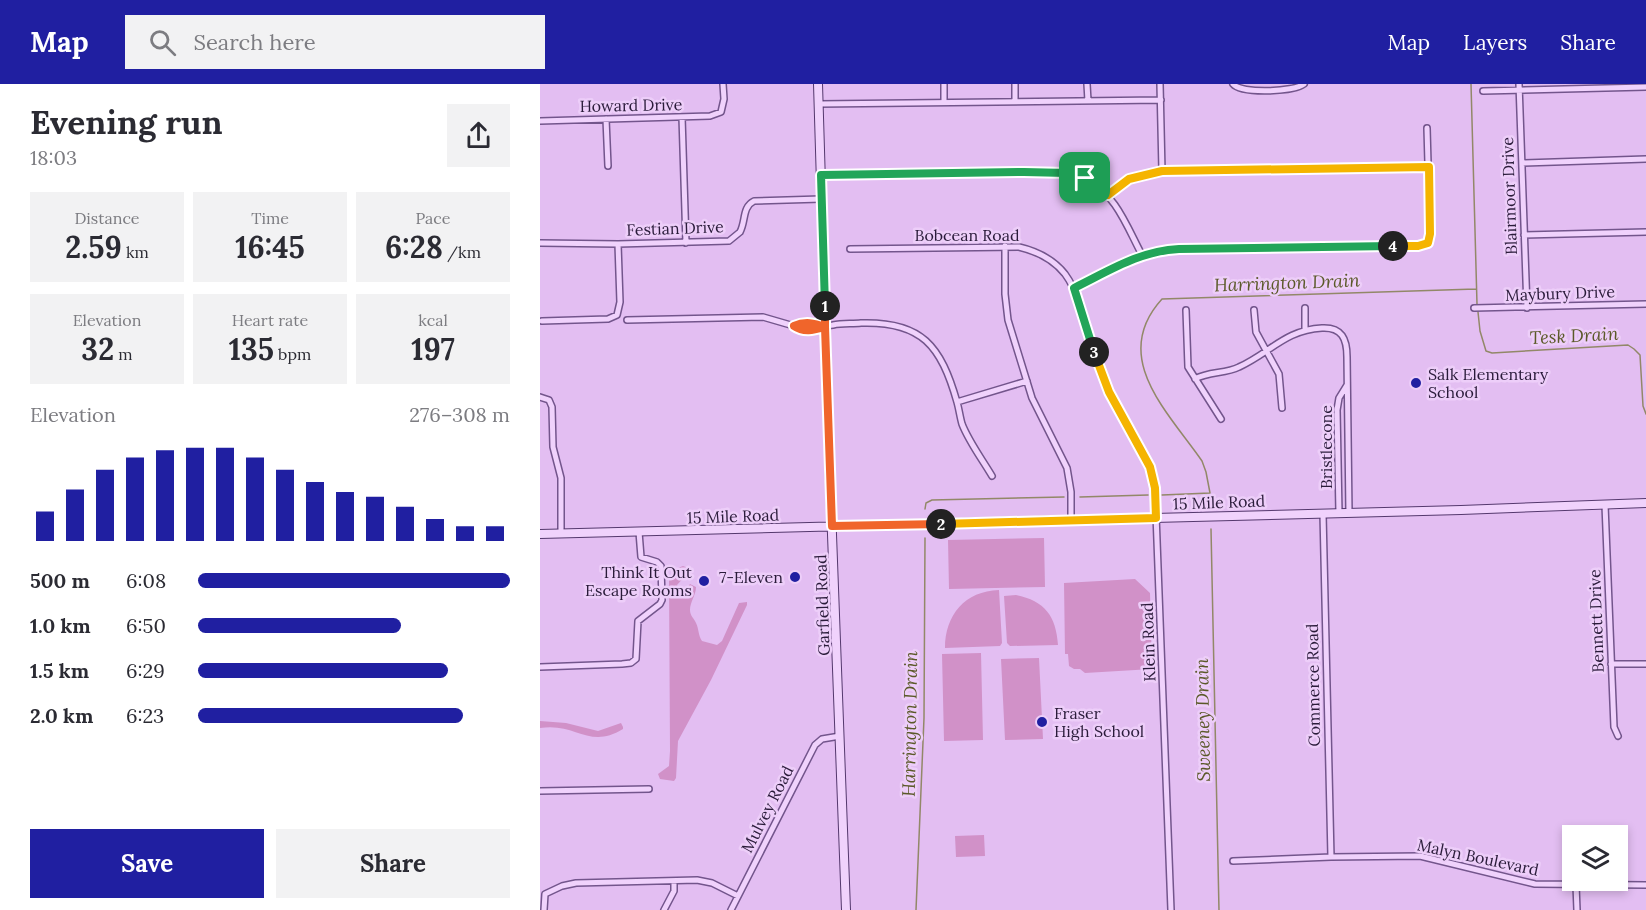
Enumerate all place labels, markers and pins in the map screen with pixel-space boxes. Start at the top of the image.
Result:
pin [1059,152,1110,203]
pin: 4 [1378,231,1408,261]
pin: 1 [810,291,840,321]
pin: 3 [1079,337,1109,367]
place label: Salk Elementary School [1428,364,1549,402]
marker: Salk Elementary School [1409,376,1423,390]
pin: 2 [926,509,956,539]
place label: Think It Out Escape Rooms [585,562,693,600]
place label: 7-Eleven [719,567,783,587]
marker: 7-Eleven [788,570,802,584]
marker: Think It Out Escape Rooms [697,574,711,588]
place label: Fraser High School [1054,703,1144,741]
marker: Fraser High School [1035,715,1049,729]

